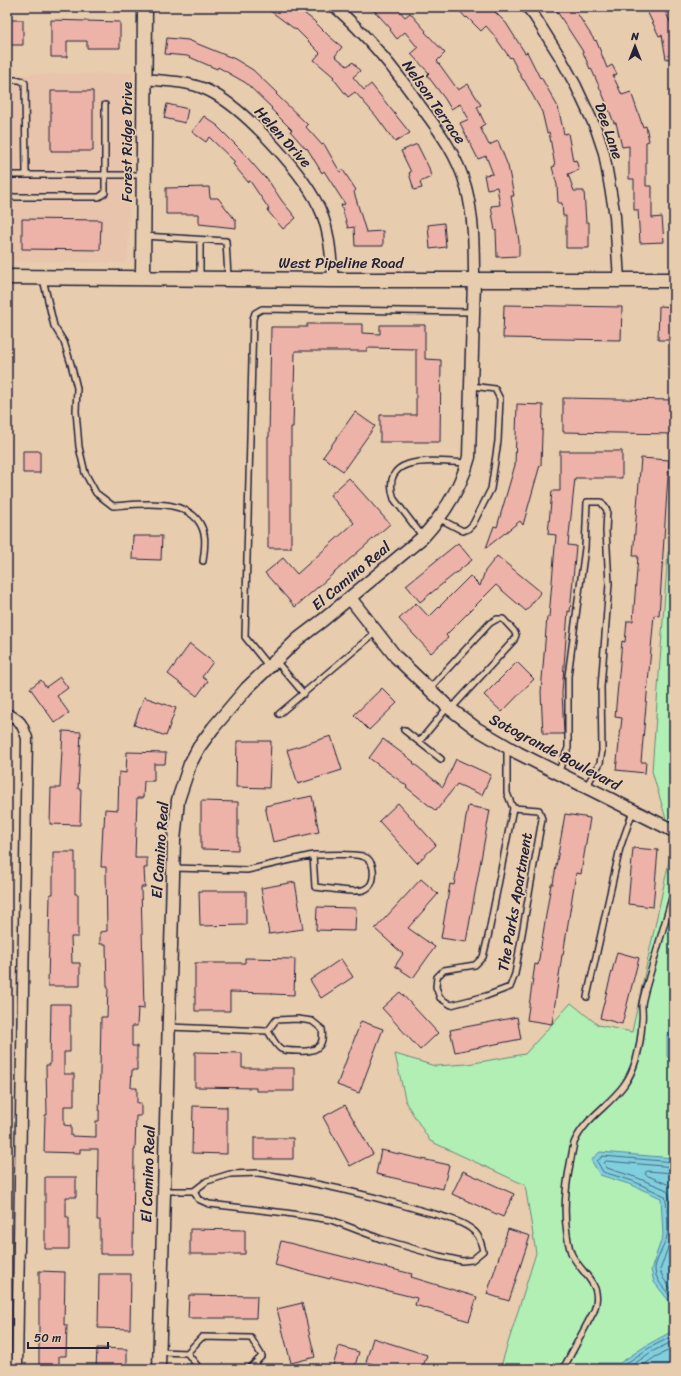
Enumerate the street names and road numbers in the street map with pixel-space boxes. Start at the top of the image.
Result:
street label: Nelson Terrace [395,54,473,150]
street label: Forest Ridge Drive [114,82,140,202]
street label: Dee Lane [587,99,631,163]
street label: Helen Drive [248,100,318,174]
street label: West Pipeline Road [279,250,404,276]
street label: El Camino Real [305,534,397,617]
street label: Sotogrande Boulevard [485,706,626,798]
street label: El Camino Real [144,800,176,899]
street label: The Parks Apartment [490,830,540,974]
street label: El Camino Real [133,1124,163,1223]

